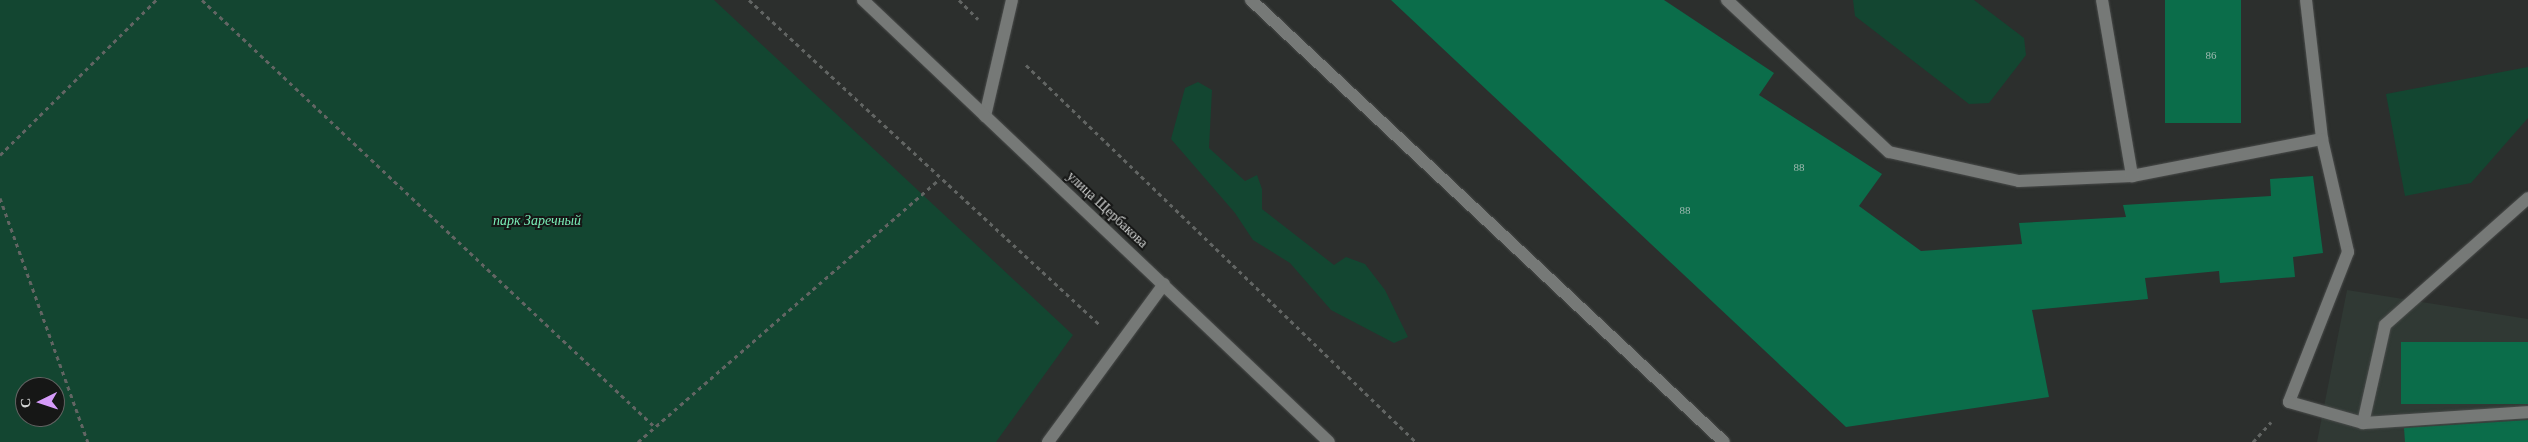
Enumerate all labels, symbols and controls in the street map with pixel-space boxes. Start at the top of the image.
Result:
house number: 86 [2206,48,2216,62]
house number: 88 [1794,160,1805,174]
street label: улица Щербакова [1063,168,1151,252]
house number: 88 [1680,203,1690,217]
park label: парк Заречный [493,213,581,229]
north arrow [15,377,65,427]
text: С [18,397,33,409]

